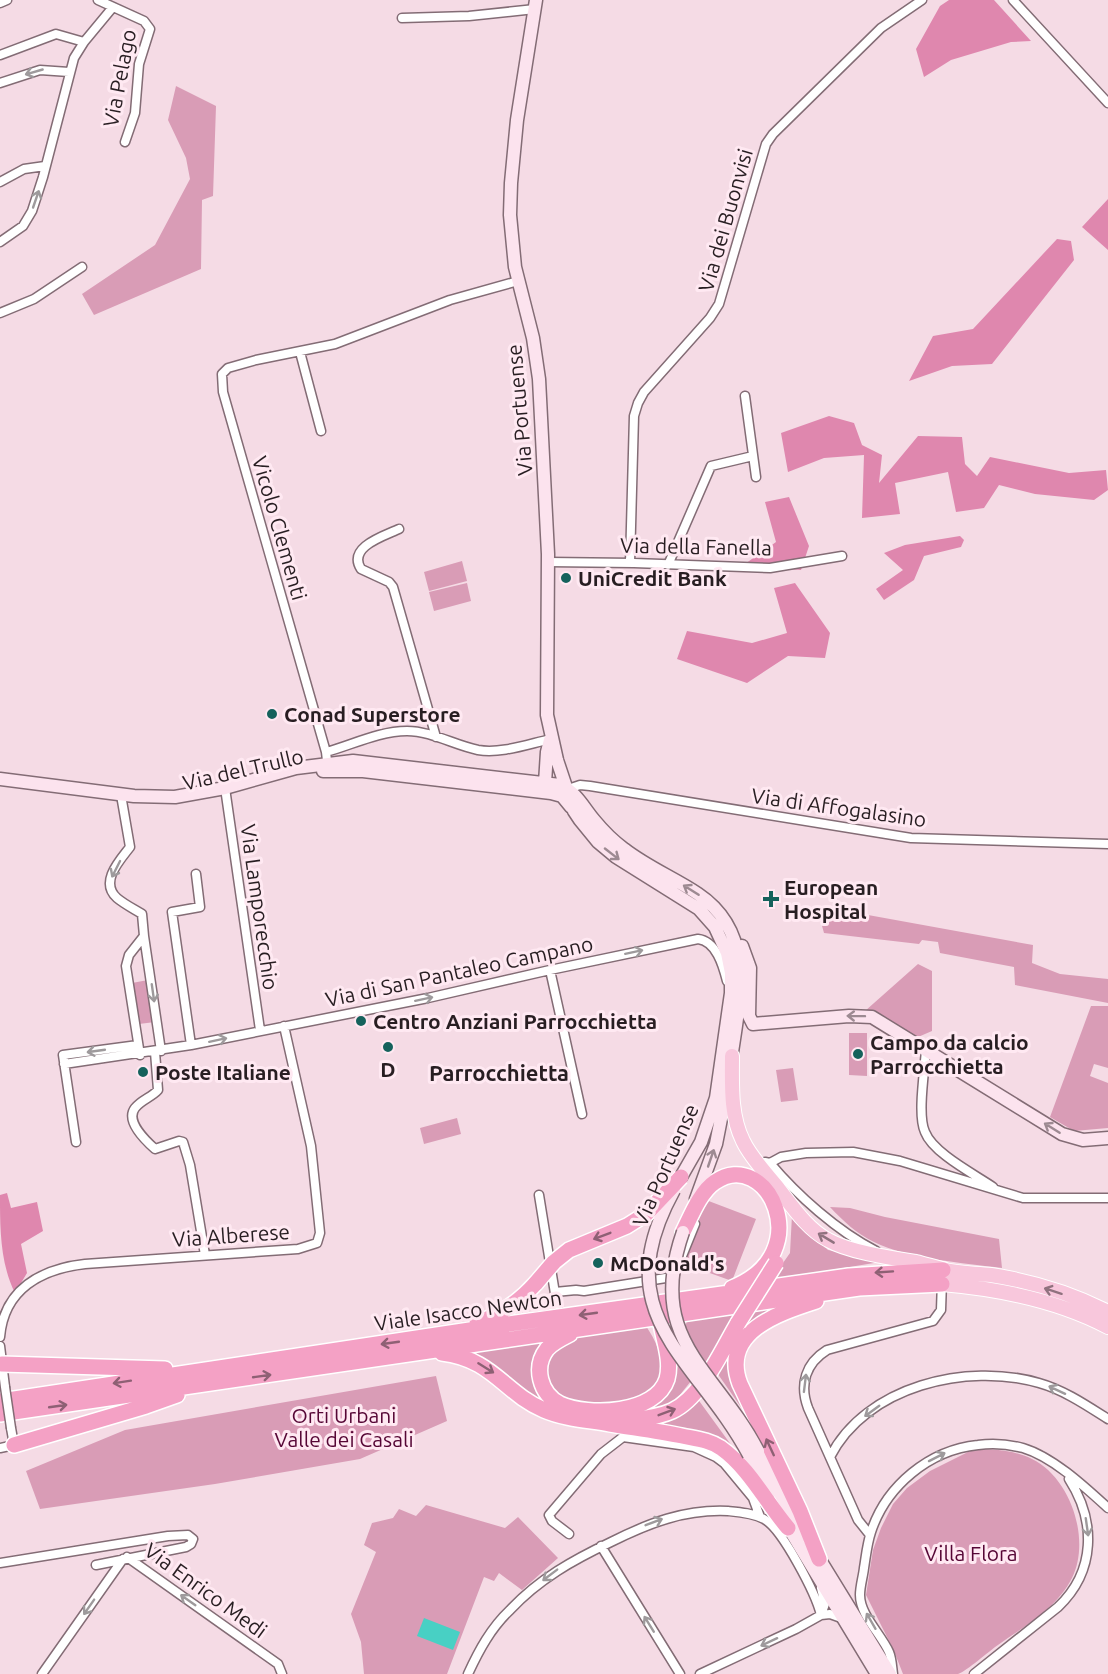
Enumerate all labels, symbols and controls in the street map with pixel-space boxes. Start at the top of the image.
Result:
street label: Via Pelago [98,27,140,129]
one-way arrow [25,67,44,78]
street label: Via dei Buonvisi [693,146,757,294]
one-way arrow [31,190,42,209]
street label: Via Portuense [501,343,537,477]
street label: Vicolo Clementi [248,453,312,603]
street label: Via della Fanella [620,533,772,559]
place label: UniCredit Bank [578,566,727,590]
marker: UniCredit Bank [559,571,573,585]
place label: Conad Superstore [284,702,460,726]
marker: Conad Superstore [265,707,279,721]
street label: Via del Trullo [180,743,306,795]
street label: Via di Affogalasino [750,783,928,831]
street label: Via Lamporecchio [236,822,284,992]
one-way arrow [604,847,620,860]
one-way arrow [109,859,121,877]
place label: European Hospital [784,875,878,923]
one-way arrow [683,883,700,895]
marker: European Hospital [762,890,780,908]
street label: Via di San Pantaleo Campano [323,931,595,1011]
one-way arrow [625,945,644,957]
one-way arrow [147,983,158,1003]
one-way arrow [413,993,433,1004]
place label: Centro Anziani Parrocchietta [373,1009,657,1033]
one-way arrow [846,1010,866,1022]
marker: Centro Anziani Parrocchietta [354,1014,368,1028]
place label: Campo da calcio Parrocchietta [870,1030,1029,1078]
one-way arrow [208,1033,227,1045]
marker: D [381,1040,395,1054]
one-way arrow [87,1045,107,1056]
marker: Campo da calcio Parrocchietta [851,1047,865,1061]
place label: D [380,1057,396,1081]
place label: Poste Italiane [155,1060,291,1084]
district label: Parrocchietta [429,1060,569,1085]
marker: Poste Italiane [136,1065,150,1079]
street label: Via Portuense [627,1100,703,1230]
one-way arrow [1044,1121,1061,1133]
one-way arrow [706,1149,717,1168]
street label: Via Alberese [171,1219,291,1251]
one-way arrow [593,1232,612,1243]
one-way arrow [818,1232,835,1244]
place label: McDonald's [610,1251,725,1275]
marker: McDonald's [591,1256,605,1270]
one-way arrow [875,1267,895,1278]
street label: Viale Isacco Newton [373,1285,563,1335]
one-way arrow [1044,1285,1063,1296]
one-way arrow [578,1308,598,1319]
one-way arrow [381,1337,400,1348]
one-way arrow [477,1362,494,1375]
one-way arrow [252,1371,272,1382]
one-way arrow [800,1374,811,1393]
one-way arrow [113,1377,132,1388]
one-way arrow [1049,1384,1067,1396]
one-way arrow [47,1400,67,1411]
park label: Orti Urbani Valle dei Casali [274,1403,414,1451]
one-way arrow [864,1405,881,1417]
one-way arrow [657,1406,676,1417]
one-way arrow [764,1439,776,1457]
one-way arrow [928,1451,945,1463]
one-way arrow [644,1516,663,1527]
one-way arrow [1082,1516,1093,1536]
street label: Via Enrico Medi [140,1538,272,1642]
park label: Villa Flora [924,1541,1018,1565]
one-way arrow [543,1569,559,1581]
one-way arrow [180,1594,196,1606]
one-way arrow [83,1598,95,1614]
one-way arrow [864,1613,876,1630]
one-way arrow [643,1616,655,1633]
one-way arrow [760,1636,778,1648]

